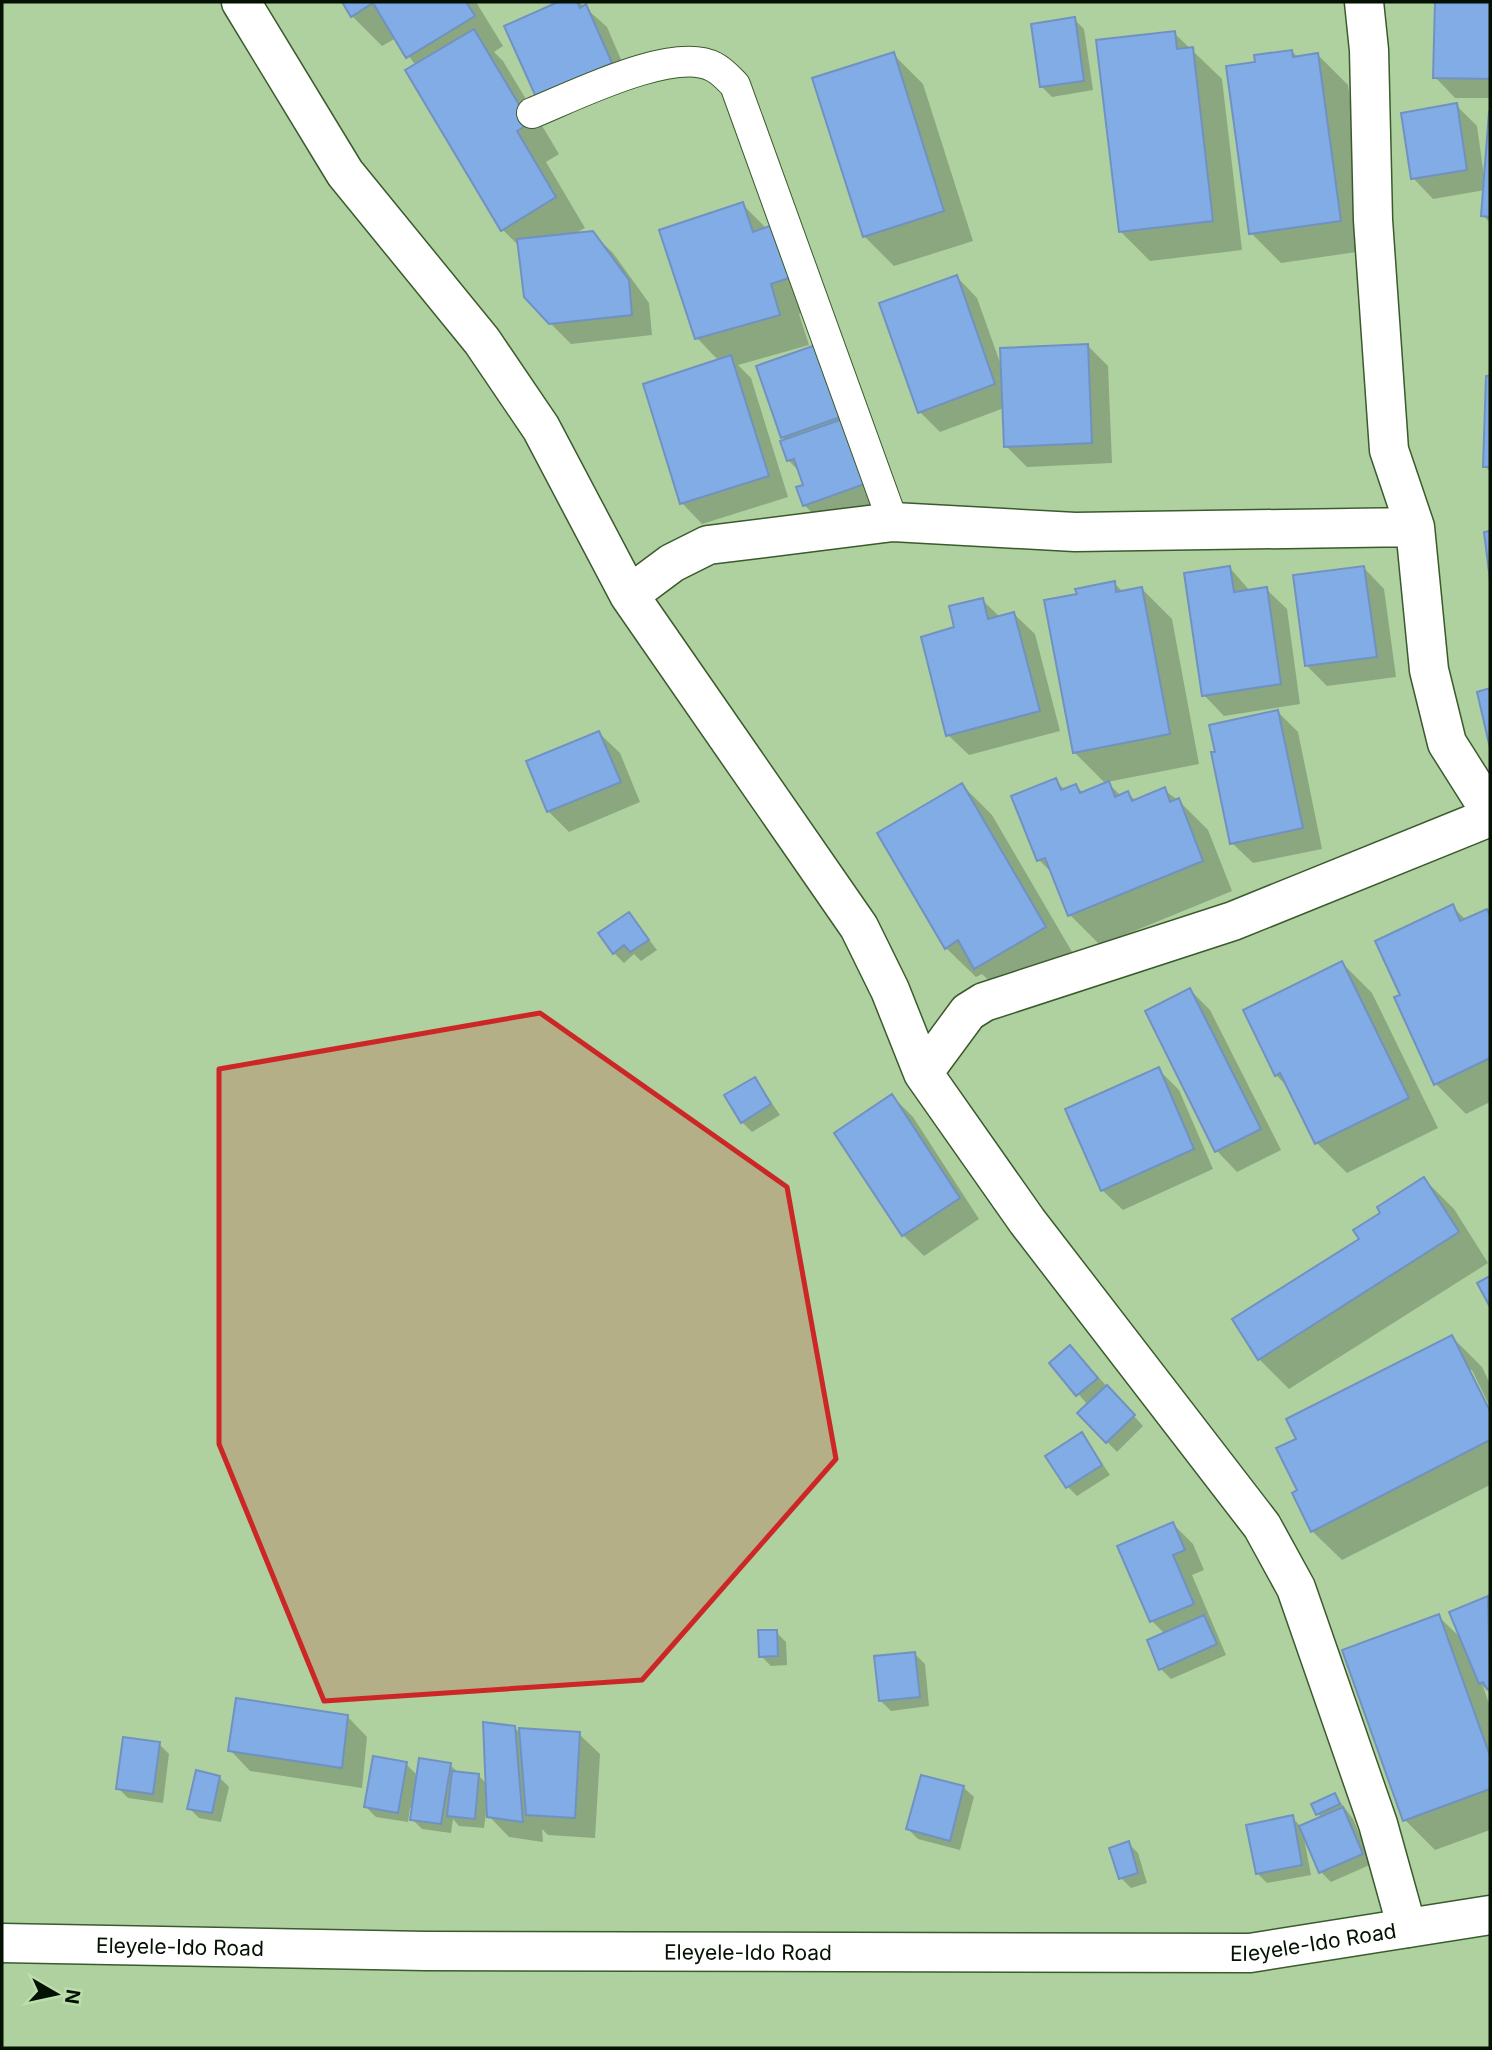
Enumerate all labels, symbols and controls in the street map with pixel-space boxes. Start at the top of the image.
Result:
street label: Eleyele-Ido Road [1230,1918,1398,1966]
street label: Eleyele-Ido Road [96,1932,264,1960]
street label: Eleyele-Ido Road [664,1939,832,1964]
north arrow [21,1959,91,2029]
text: N [60,1988,85,2006]

